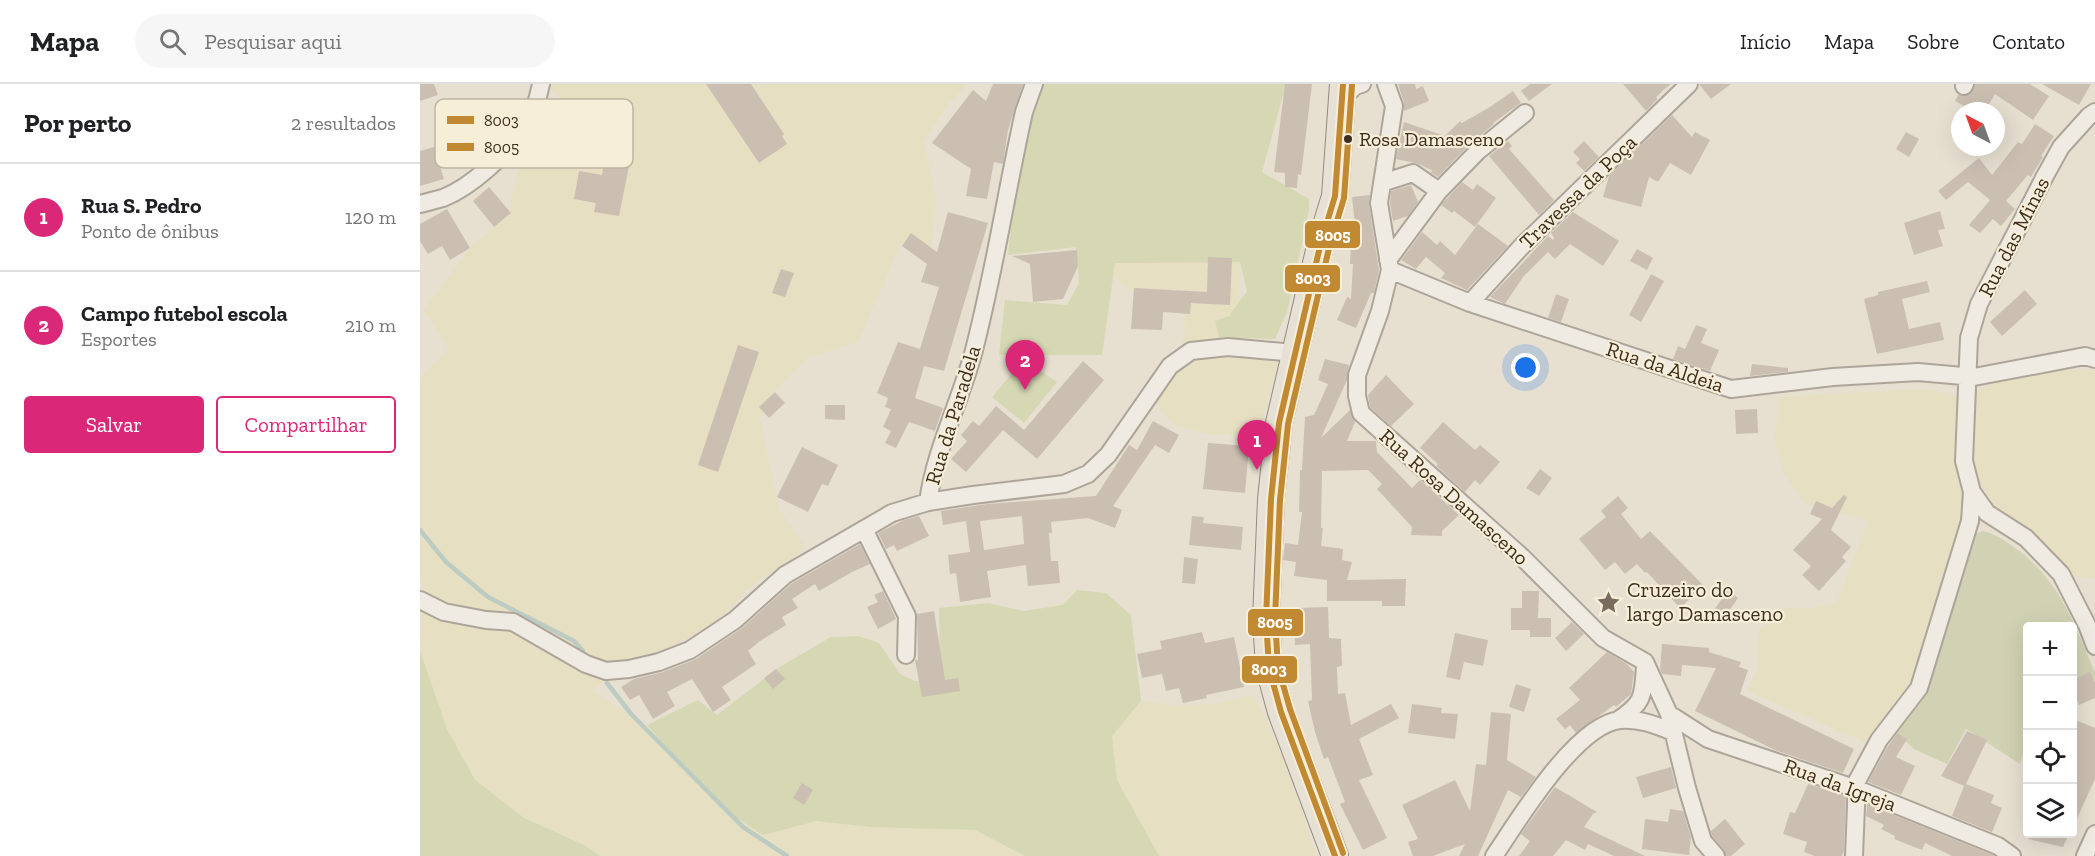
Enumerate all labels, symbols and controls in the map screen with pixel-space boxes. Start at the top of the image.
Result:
search box [135,14,555,68]
text: Mapa [30,25,99,58]
icon: search [156,25,189,58]
text: Pesquisar aqui [204,28,342,55]
text: Início [1740,29,1791,54]
text: Mapa [1824,29,1874,54]
text: Sobre [1907,29,1959,54]
text: Contato [1992,29,2065,54]
legend [435,99,633,168]
north arrow [1951,102,2005,156]
text: Por perto [24,107,131,139]
text: 2 resultados [291,111,396,135]
text: 8003 [484,111,519,130]
place label: Rosa Damasceno [1359,127,1504,151]
street label: Travessa da Poça [1514,129,1642,254]
marker: Rosa Damasceno [1342,133,1354,145]
text: 8005 [484,138,519,157]
street label: Rua das Minas [1973,173,2054,301]
text: Rua S. Pedro [81,192,202,219]
text: 1 [39,205,48,229]
text: 120 m [345,205,396,229]
text: Ponto de ônibus [81,219,219,243]
line badge: 8005 [1304,220,1361,249]
text: 8005 [1315,226,1351,245]
line badge: 8003 [1284,264,1341,293]
text: 8003 [1295,269,1331,288]
text: Campo futebol escola [81,300,288,327]
text: 2 [38,313,49,337]
text: 210 m [345,313,396,337]
text: Esportes [81,327,157,351]
street label: Rua da Aldeia [1603,336,1727,397]
pin: 2 [1006,340,1044,390]
street label: Rua da Paradela [919,342,986,487]
your location [1511,353,1540,382]
button: Salvar [24,396,204,453]
button: Compartilhar [216,396,396,453]
pin: 1 [1238,420,1276,470]
street label: Rua Rosa Damasceno [1375,423,1534,570]
place label: Cruzeiro do largo Damasceno [1627,577,1783,626]
place icon: Cruzeiro do largo Damasceno [1596,589,1622,615]
line badge: 8005 [1247,608,1304,637]
text: 8005 [1257,613,1293,632]
map controls [2023,622,2077,838]
button: + [2023,622,2077,676]
line badge: 8003 [1241,655,1298,684]
text: 8003 [1251,660,1287,679]
button: − [2023,676,2077,730]
button: locate [2023,730,2077,784]
street label: Rua da Igreja [1780,753,1900,817]
button: layers [2023,784,2077,838]

